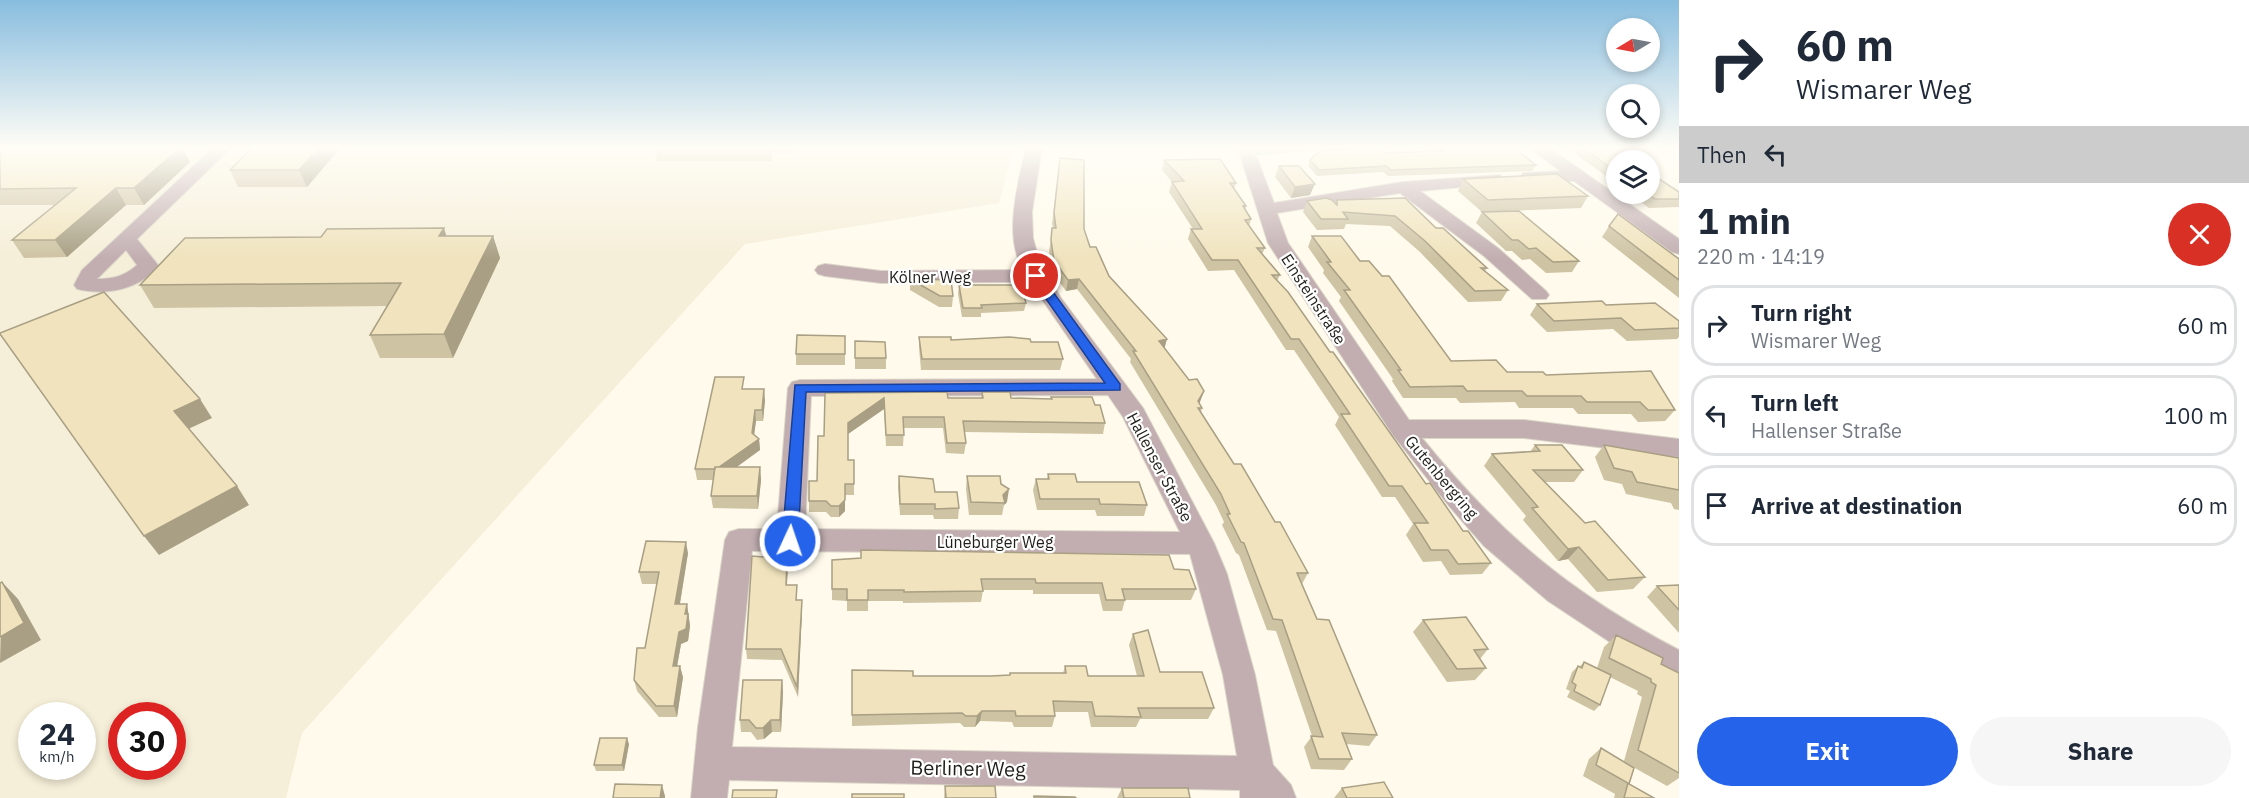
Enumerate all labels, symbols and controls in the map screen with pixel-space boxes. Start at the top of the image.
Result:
north arrow [1606,18,1660,72]
map controls [1606,18,1660,204]
text: 60 m [1796,18,1894,73]
icon: right [1697,24,1775,102]
text: Wismarer Weg [1796,71,1972,106]
button: search [1606,84,1660,138]
icon: left [1759,138,1792,171]
text: Then [1697,140,1747,169]
button: layers [1606,150,1660,204]
text: 1 min [1697,197,1791,244]
button: close [2168,203,2231,266]
text: 220 m · 14:19 [1697,243,1825,270]
pin [1010,250,1061,301]
street label: Einsteinstraße [1277,250,1351,348]
icon: arrive [1019,259,1052,292]
street label: Kölner Weg [889,267,971,287]
text: Turn right [1751,298,1852,327]
icon: right [1700,309,1733,342]
text: 60 m [2177,311,2228,340]
text: Wismarer Weg [1751,327,1881,354]
text: Turn left [1751,388,1839,417]
icon: left [1700,399,1733,432]
text: 100 m [2164,401,2228,430]
street label: Hallenser Straße [1123,409,1197,525]
text: Hallenser Straße [1751,417,1902,444]
street label: Gutenbergring [1401,431,1483,523]
icon: arrive [1700,489,1733,522]
text: Arrive at destination [1751,491,1962,520]
text: 60 m [2177,491,2228,520]
position arrow [758,509,822,573]
street label: Lüneburger Weg [937,532,1054,552]
speed limit sign: 30 [108,702,186,780]
text: 24 [39,714,75,753]
button: Exit [1697,717,1958,786]
button: Share [1970,717,2231,786]
text: km/h [39,747,75,766]
street label: Berliner Weg [910,753,1026,783]

